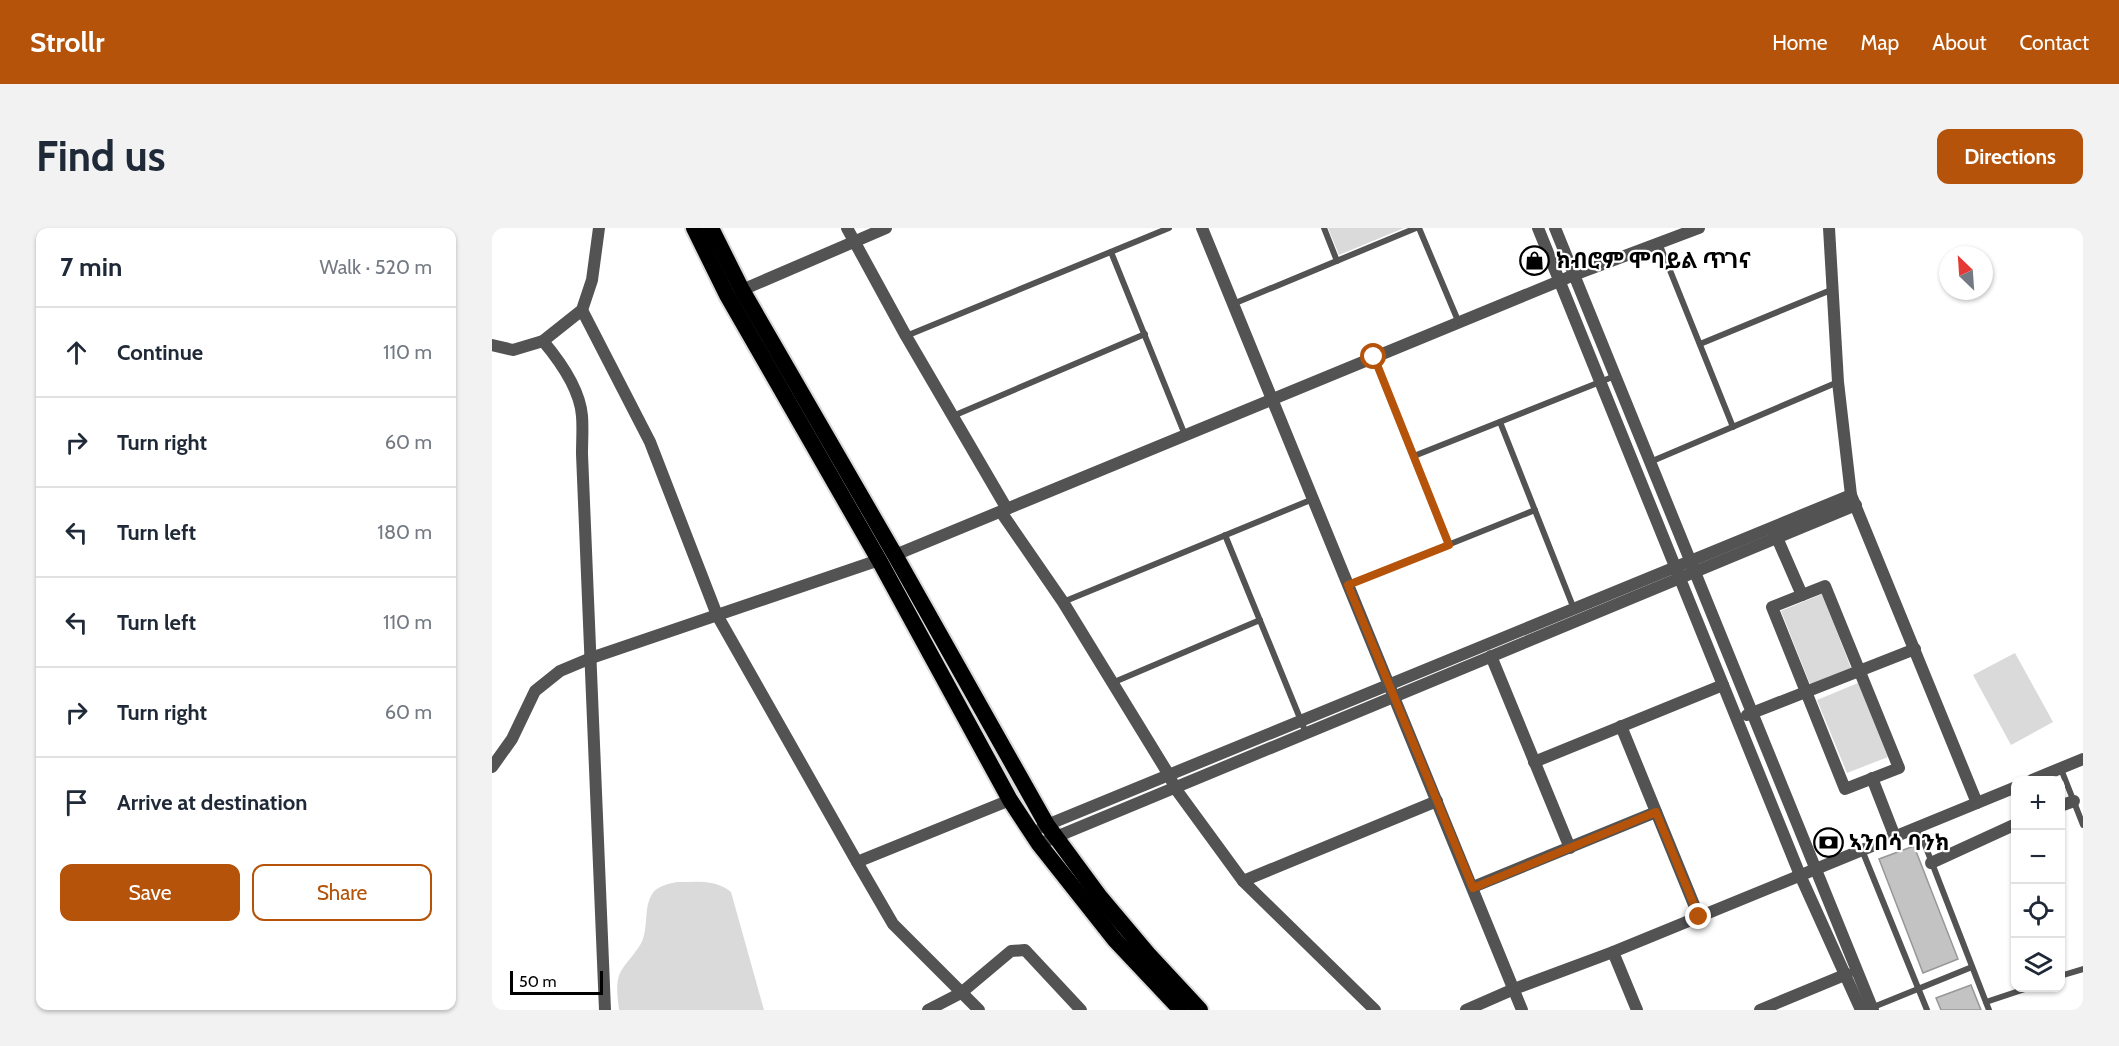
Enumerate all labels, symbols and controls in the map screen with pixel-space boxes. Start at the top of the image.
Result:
text: Strollr [30,25,104,59]
text: Home [1772,30,1828,55]
text: Map [1861,30,1899,55]
text: About [1932,30,1986,55]
text: Contact [2019,30,2089,55]
button: Directions [1937,129,2083,184]
text: Find us [36,130,165,182]
shop icon: ክብሮም ሞባይል ጥገና [1519,244,1551,276]
north arrow [1939,246,1993,300]
place label: ክብሮም ሞባይል ጥገና [1556,247,1751,274]
text: 7 min [60,251,122,283]
text: Walk · 520 m [320,255,432,279]
icon: ahead [60,336,93,369]
text: Continue [117,339,203,366]
text: 110 m [383,340,432,364]
route start [1360,343,1386,369]
icon: right [60,426,93,459]
text: Turn right [117,429,207,456]
text: 60 m [385,430,432,454]
icon: left [60,516,93,549]
text: Turn left [117,519,196,546]
text: 180 m [377,520,432,544]
icon: left [60,606,93,639]
text: Turn left [117,609,196,636]
text: 110 m [383,610,432,634]
icon: right [60,696,93,729]
text: Turn right [117,699,207,726]
text: 60 m [385,700,432,724]
map controls [2011,776,2065,992]
button: + [2011,776,2065,830]
icon: arrive [60,786,93,819]
text: Arrive at destination [117,789,307,816]
bank icon: ኣንበሳ ባንክ [1812,826,1844,858]
place label: ኣንበሳ ባንክ [1849,829,1950,856]
button: − [2011,830,2065,884]
button: Save [60,864,240,921]
button: Share [252,864,432,921]
button: locate [2011,884,2065,938]
route end [1685,903,1711,929]
button: layers [2011,938,2065,992]
scale bar [510,968,603,996]
text: 50 m [519,972,556,991]

